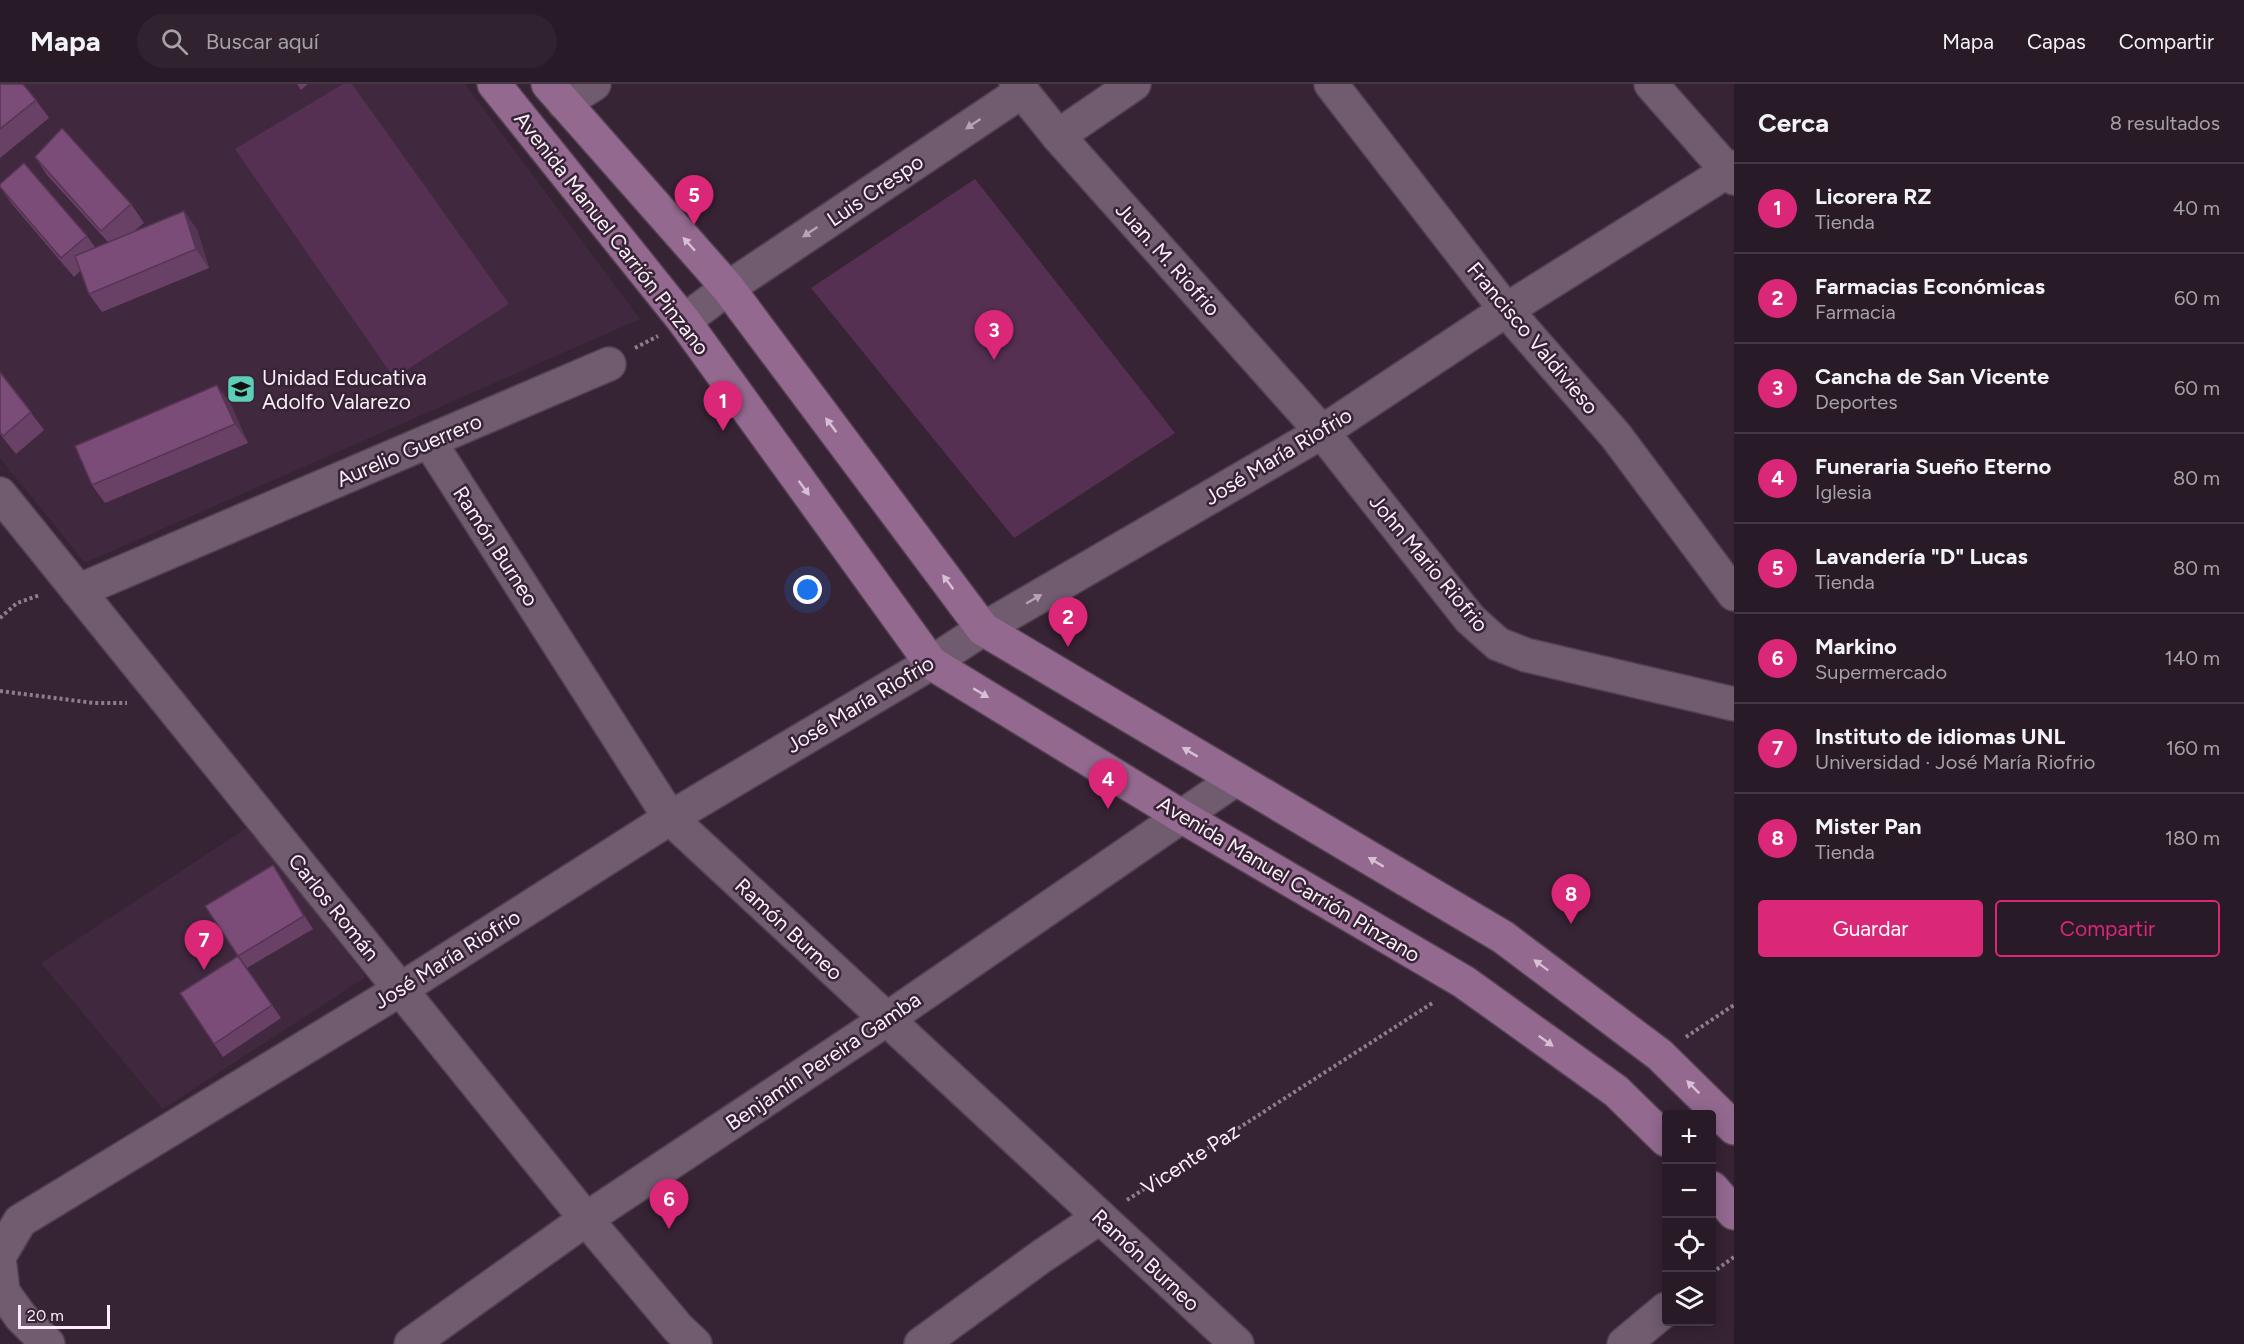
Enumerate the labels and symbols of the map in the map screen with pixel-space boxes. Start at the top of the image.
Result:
street label: Avenida Manuel Carrión Pinzano [509,106,715,360]
one-way arrow [965,118,981,130]
street label: Luis Crespo [822,149,928,231]
pin: 5 [674,176,714,225]
street label: Juan. M. Riofrio [1111,197,1225,321]
one-way arrow [802,227,819,238]
one-way arrow [683,237,696,252]
street label: Francisco Valdivieso [1462,257,1604,419]
pin: 3 [974,310,1014,360]
place label: Unidad Educativa Adolfo Valarezo [262,365,427,414]
school or university icon: Unidad Educativa Adolfo Valarezo [225,373,257,405]
pin: 1 [704,382,742,431]
street label: José María Riofrio [1200,402,1356,510]
street label: Aurelio Guerrero [333,408,485,492]
one-way arrow [825,418,837,434]
one-way arrow [798,479,810,495]
street label: Ramón Burneo [448,481,544,611]
street label: John Mario Riofrio [1364,489,1494,637]
one-way arrow [942,574,954,590]
your location [793,575,822,604]
one-way arrow [1025,594,1042,604]
pin: 2 [1048,598,1088,647]
street label: José María Riofrio [782,650,938,758]
one-way arrow [973,688,989,699]
one-way arrow [1182,746,1198,757]
pin: 4 [1088,760,1128,809]
street label: Avenida Manuel Carrión Pinzano [1153,791,1425,967]
street label: Carlos Román [283,848,385,966]
one-way arrow [1367,857,1384,867]
street label: Ramón Burneo [730,873,848,985]
pin: 8 [1552,874,1590,924]
street label: José María Riofrio [369,904,525,1014]
pin: 7 [184,920,224,970]
one-way arrow [1533,959,1549,971]
street label: Benjamín Pereira Gamba [721,986,925,1136]
one-way arrow [1538,1034,1554,1046]
one-way arrow [1686,1080,1700,1094]
street label: Vicente Paz [1136,1118,1244,1200]
pin: 6 [650,1180,688,1229]
street label: Ramón Burneo [1087,1204,1205,1316]
scale bar [18,1302,110,1330]

